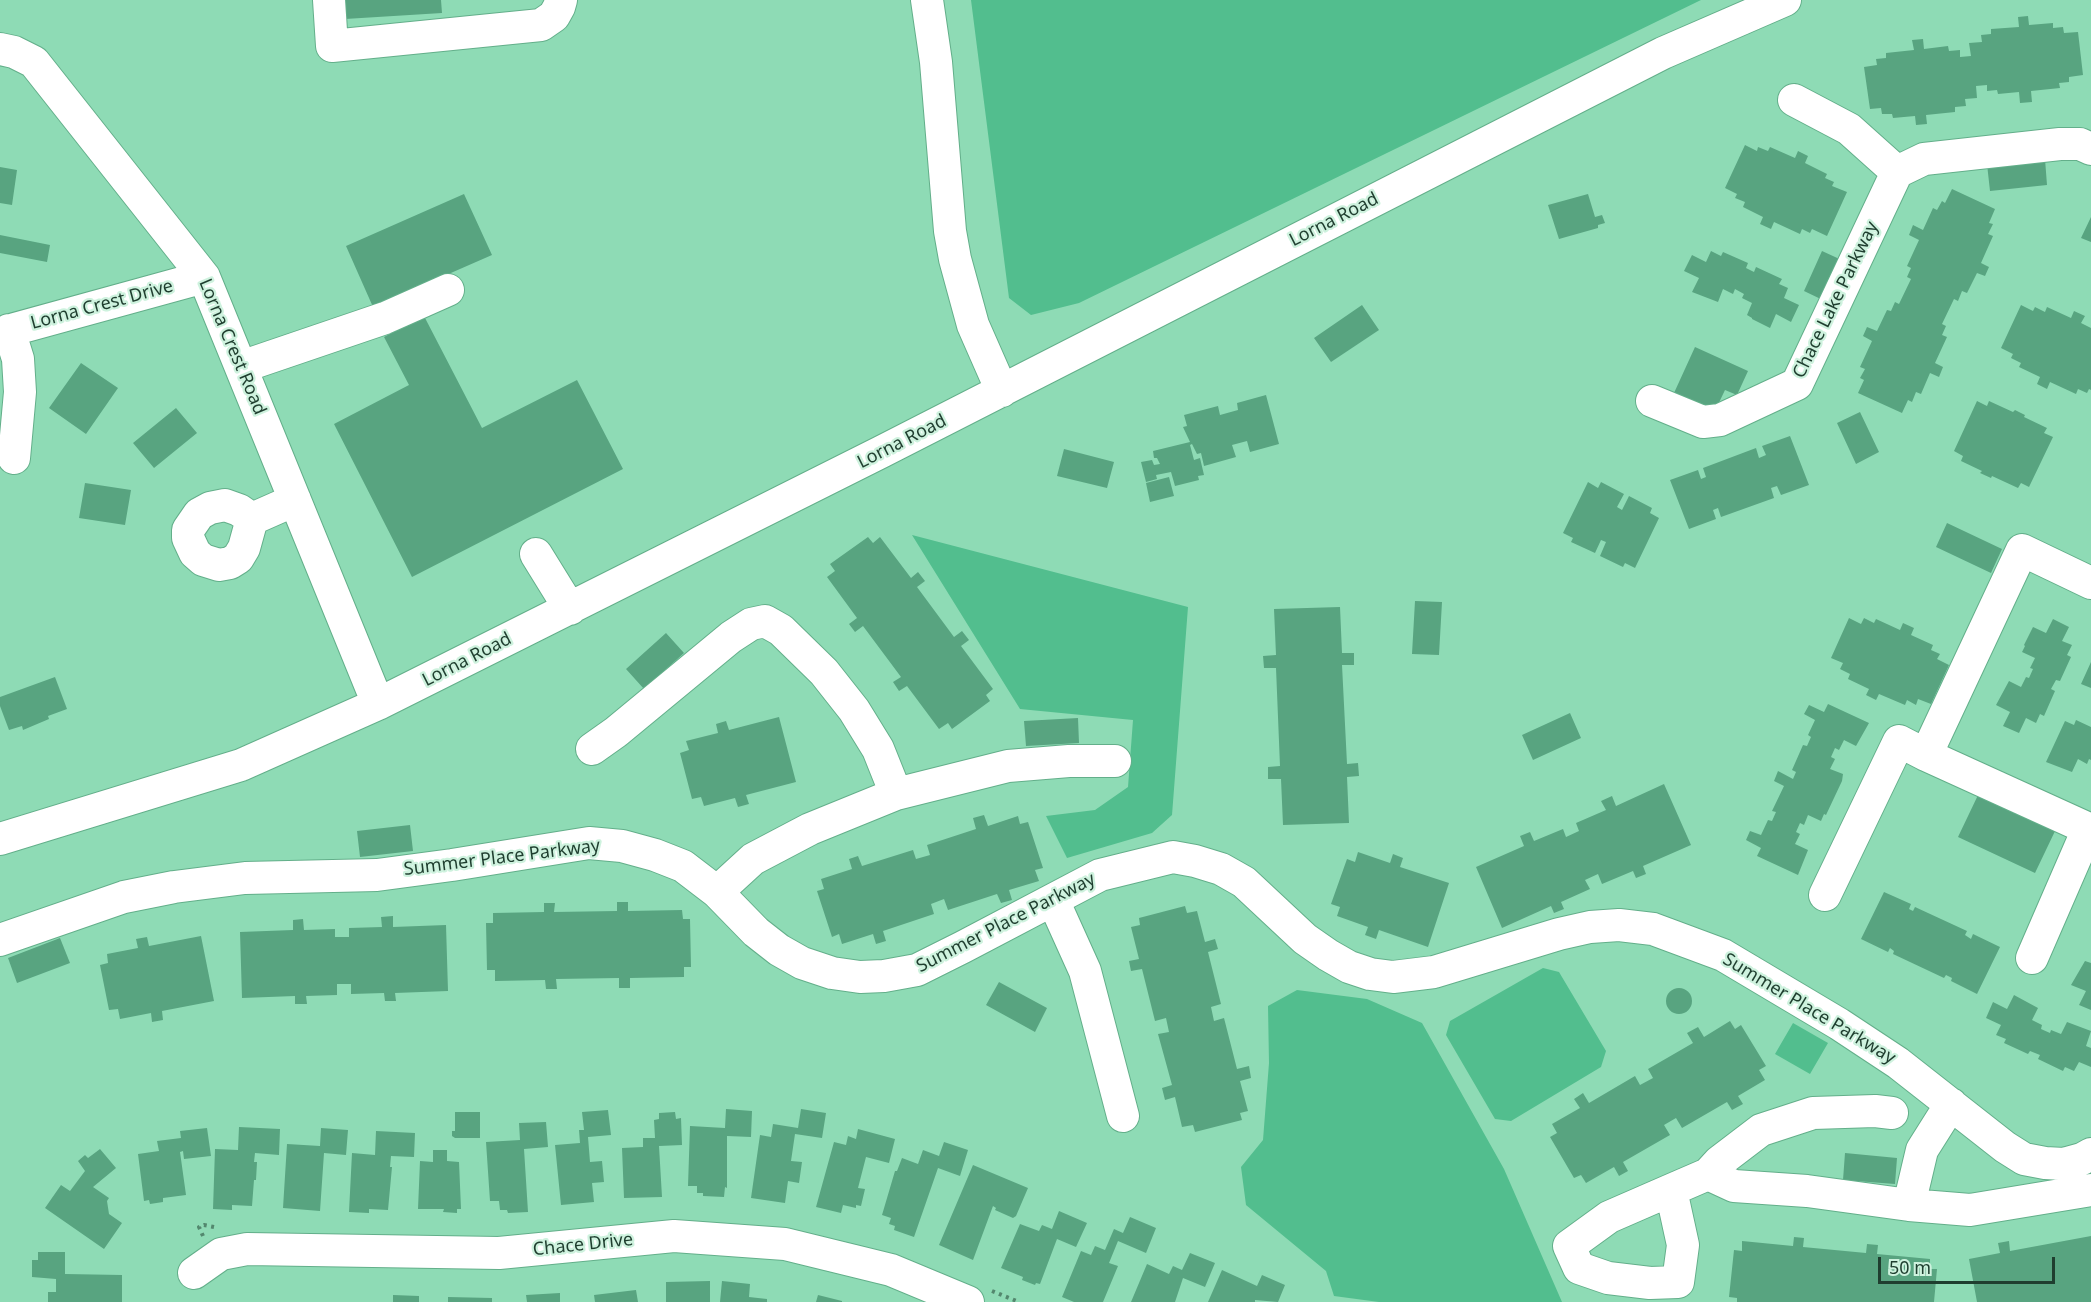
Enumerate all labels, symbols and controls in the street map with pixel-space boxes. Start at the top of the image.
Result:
street label: Lorna Road [1286,188,1382,252]
street label: Chace Lake Parkway [1789,218,1883,382]
street label: Lorna Crest Drive [28,276,176,334]
street label: Lorna Crest Road [194,276,270,418]
street label: Lorna Road [854,410,950,474]
street label: Lorna Road [419,628,515,692]
street label: Summer Place Parkway [403,835,601,881]
street label: Summer Place Parkway [913,869,1099,977]
street label: Summer Place Parkway [1719,949,1899,1069]
street label: Chace Drive [532,1229,634,1261]
scale bar [1881,1245,2058,1283]
text: 50 m [1889,1255,1931,1279]

